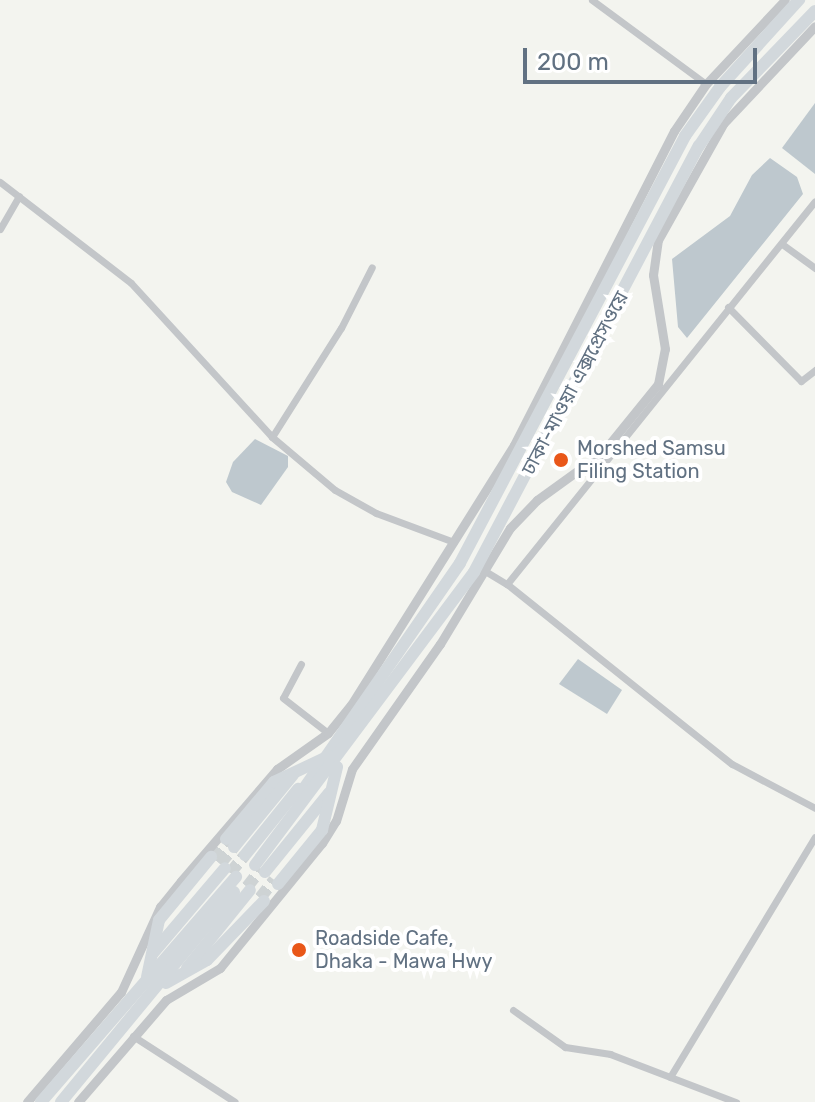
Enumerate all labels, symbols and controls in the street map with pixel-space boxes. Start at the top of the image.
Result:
scale bar [527,32,761,82]
text: 200 m [537,48,609,76]
street label: ঢাকা-মাওয়া এক্সপ্রেসওয়ে [516,287,634,479]
place label: Morshed Samsu Filing Station [577,436,726,483]
marker: Morshed Samsu Filing Station [552,451,570,469]
place label: Roadside Cafe, Dhaka - Mawa Hwy [315,926,493,973]
marker: Roadside Cafe, Dhaka - Mawa Hwy [290,941,308,959]

